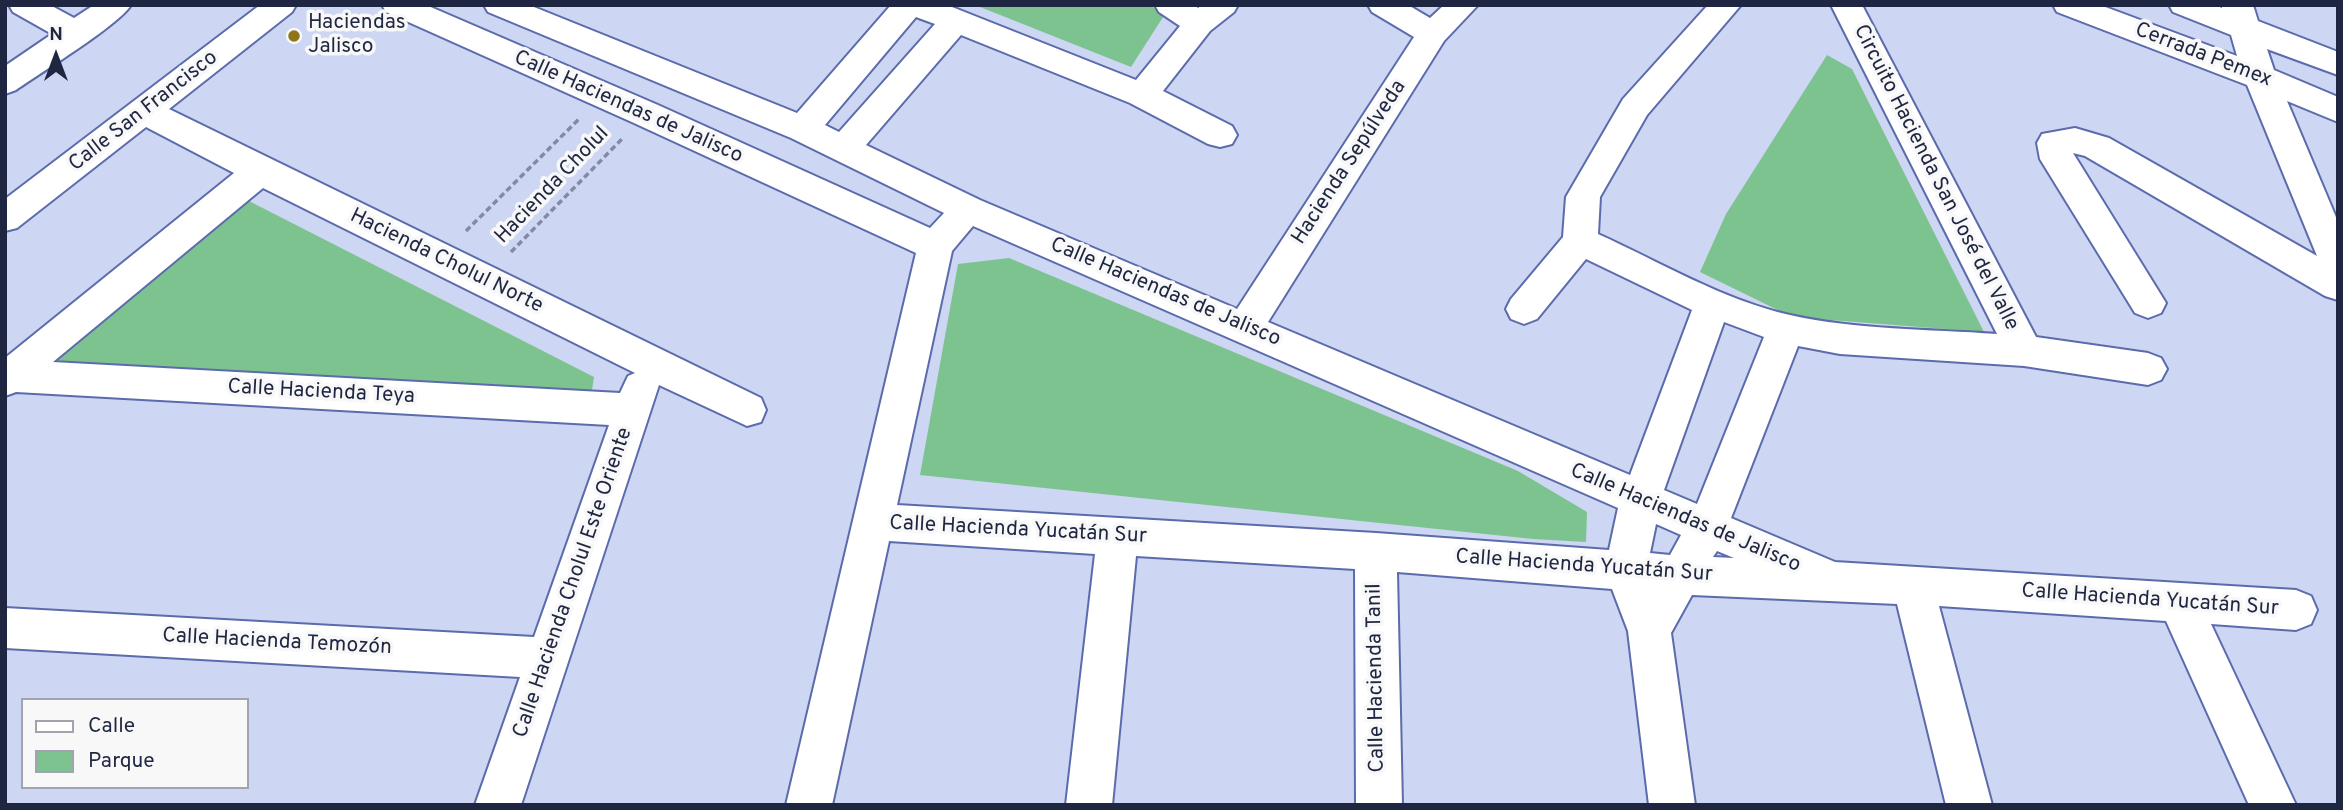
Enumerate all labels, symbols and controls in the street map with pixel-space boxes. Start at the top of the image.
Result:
place label: Haciendas Jalisco [308,11,406,61]
street label: Cerrada Pemex [2131,18,2275,94]
north arrow [21,21,91,91]
street label: Circuito Hacienda San José del Valle [1847,21,2023,335]
text: N [49,23,63,47]
marker: Haciendas Jalisco [286,28,302,44]
street label: Calle San Francisco [65,46,223,178]
street label: Calle Haciendas de Jalisco [510,46,746,170]
street label: Hacienda Sepúlveda [1287,76,1413,250]
street label: Hacienda Cholul [491,122,615,250]
street label: Hacienda Cholul Norte [345,204,547,320]
street label: Calle Haciendas de Jalisco [1046,233,1284,353]
street label: Calle Hacienda Teya [227,376,415,410]
street label: Calle Hacienda Cholul Este Oriente [509,425,639,741]
street label: Calle Haciendas de Jalisco [1566,459,1804,579]
street label: Calle Hacienda Yucatán Sur [889,512,1147,550]
street label: Calle Hacienda Yucatán Sur [1455,545,1713,589]
street label: Calle Hacienda Yucatán Sur [2021,579,2279,623]
street label: Calle Hacienda Tanil [1363,583,1391,773]
street label: Calle Hacienda Temozón [162,624,392,662]
legend [21,698,248,789]
text: Calle [88,713,135,740]
text: Parque [88,748,155,775]

